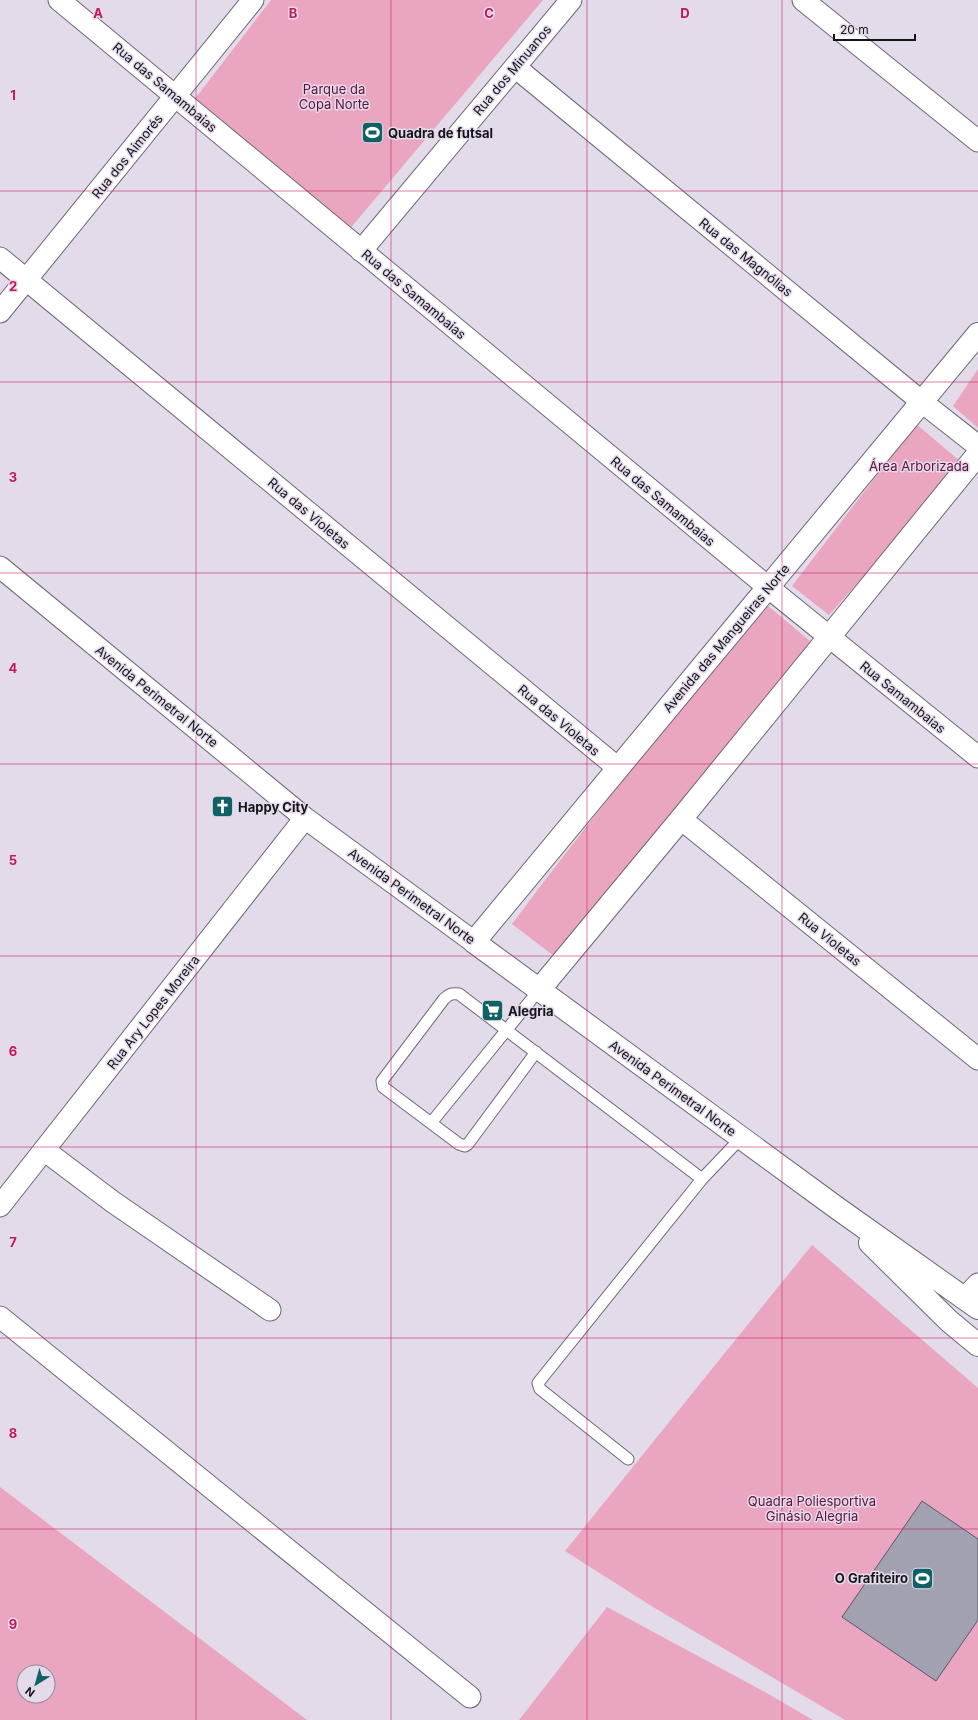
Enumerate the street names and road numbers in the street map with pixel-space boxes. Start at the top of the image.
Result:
street label: Rua dos Minuanos [469,21,555,118]
street label: Rua das Samambaias [110,39,220,135]
street label: Rua dos Aimorés [88,111,166,201]
street label: Rua das Magnólias [696,214,796,300]
street label: Rua das Samambaias [359,246,469,342]
street label: Rua das Samambaias [608,453,718,549]
street label: Rua das Violetas [265,474,353,552]
street label: Avenida das Mangueiras Norte [659,561,793,715]
street label: Avenida Perimetral Norte [92,642,222,750]
street label: Rua Samambaias [857,658,949,736]
street label: Rua das Violetas [515,681,603,759]
street label: Avenida Perimetral Norte [345,845,479,947]
street label: Rua Violetas [795,909,865,969]
street label: Rua Ary Lopes Moreira [103,952,203,1072]
street label: Avenida Perimetral Norte [606,1037,740,1139]

